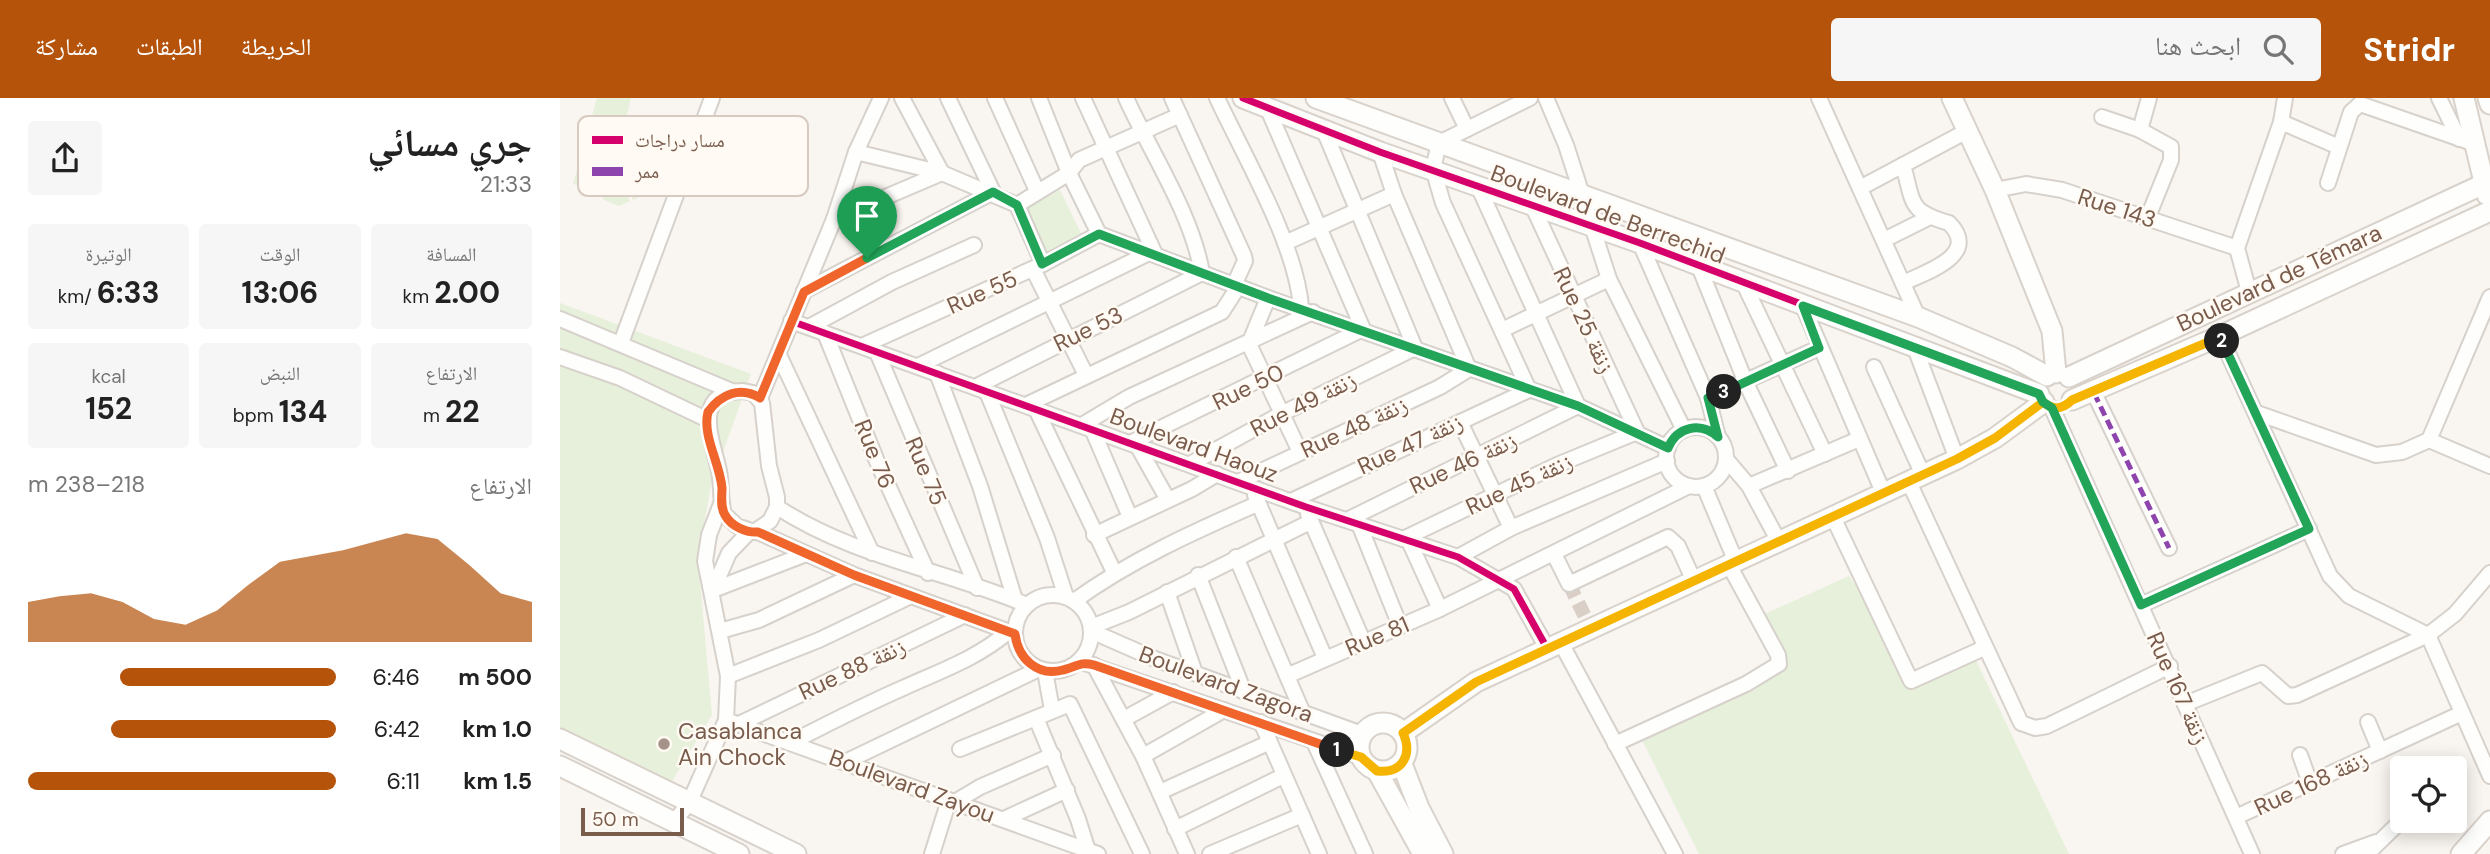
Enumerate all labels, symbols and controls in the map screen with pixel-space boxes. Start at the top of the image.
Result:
search box [1831,18,2321,81]
text: Stridr [2363,28,2455,71]
text: ابحث هنا [2155,29,2241,63]
icon: search [2259,30,2297,68]
text: مشاركة [35,31,98,62]
text: الطبقات [136,31,203,62]
text: الخريطة [241,31,311,62]
legend [578,116,808,196]
text: جري مسائي [367,118,532,168]
button: share [28,121,102,195]
text: مسار دراجات [635,128,725,153]
street label: Boulevard de Berrechid [1487,158,1729,270]
text: ممر [634,159,659,184]
text: 21:33 [480,169,532,199]
street label: Rue 143 [2074,181,2160,235]
pin [837,186,897,258]
icon: arrive [848,197,886,235]
street label: Boulevard de Témara [2172,217,2386,339]
text: الوتيرة [86,242,132,267]
text: الوقت [260,242,300,267]
text: المسافة [426,242,477,267]
street label: Rue 25 زنقة [1546,262,1622,378]
street label: Rue 55 [942,263,1022,321]
text: 6:33 [97,273,160,312]
text: 13:06 [242,273,318,312]
text: 2.00 [434,273,500,312]
text: /km [58,284,97,309]
text: km [403,284,434,309]
street label: Rue 53 [1048,299,1128,359]
pin: 2 [2204,324,2240,358]
text: 2 [2216,328,2227,353]
street label: Rue 50 [1207,357,1289,417]
text: النبض [260,361,300,386]
text: الارتفاع [425,361,477,386]
text: kcal [92,364,126,389]
street label: Rue 49 زنقة [1245,365,1361,443]
pin: 3 [1706,374,1742,410]
text: 3 [1718,379,1729,404]
text: 152 [85,389,132,428]
street label: Rue 48 زنقة [1296,389,1412,465]
text: 134 [279,392,327,431]
text: 22 [445,392,480,431]
street label: Boulevard Haouz [1106,401,1282,489]
text: bpm [233,403,279,428]
text: m [423,403,445,428]
street label: Rue 47 زنقة [1353,407,1467,481]
street label: Rue 76 [848,415,902,493]
street label: Rue 46 زنقة [1405,425,1521,501]
street label: Rue 75 [898,432,954,510]
street label: Rue 45 زنقة [1461,446,1577,522]
text: 218–238 m [28,469,145,499]
text: الارتفاع [469,471,532,501]
street label: Rue 81 [1340,609,1414,663]
street label: Rue 167 زنقة [2140,627,2216,749]
street label: Rue 88 زنقة [794,631,910,707]
street label: Boulevard Zagora [1135,639,1317,729]
text: 6:46 [373,662,420,692]
text: 500 m [458,662,532,692]
text: 6:42 [374,714,420,744]
text: 1.0 km [462,714,532,744]
place label: Casablanca Ain Chock [678,716,802,772]
pin: 1 [1320,732,1354,768]
marker: Casablanca Ain Chock [656,736,672,752]
text: 1 [1333,737,1340,762]
street label: Boulevard Zayou [825,742,999,830]
street label: Rue 168 زنقة [2249,744,2373,822]
map controls [2390,756,2467,833]
button: locate [2390,756,2467,833]
text: 6:11 [387,766,420,796]
text: 1.5 km [463,766,532,796]
scale bar [581,805,684,837]
text: 50 m [592,807,639,832]

